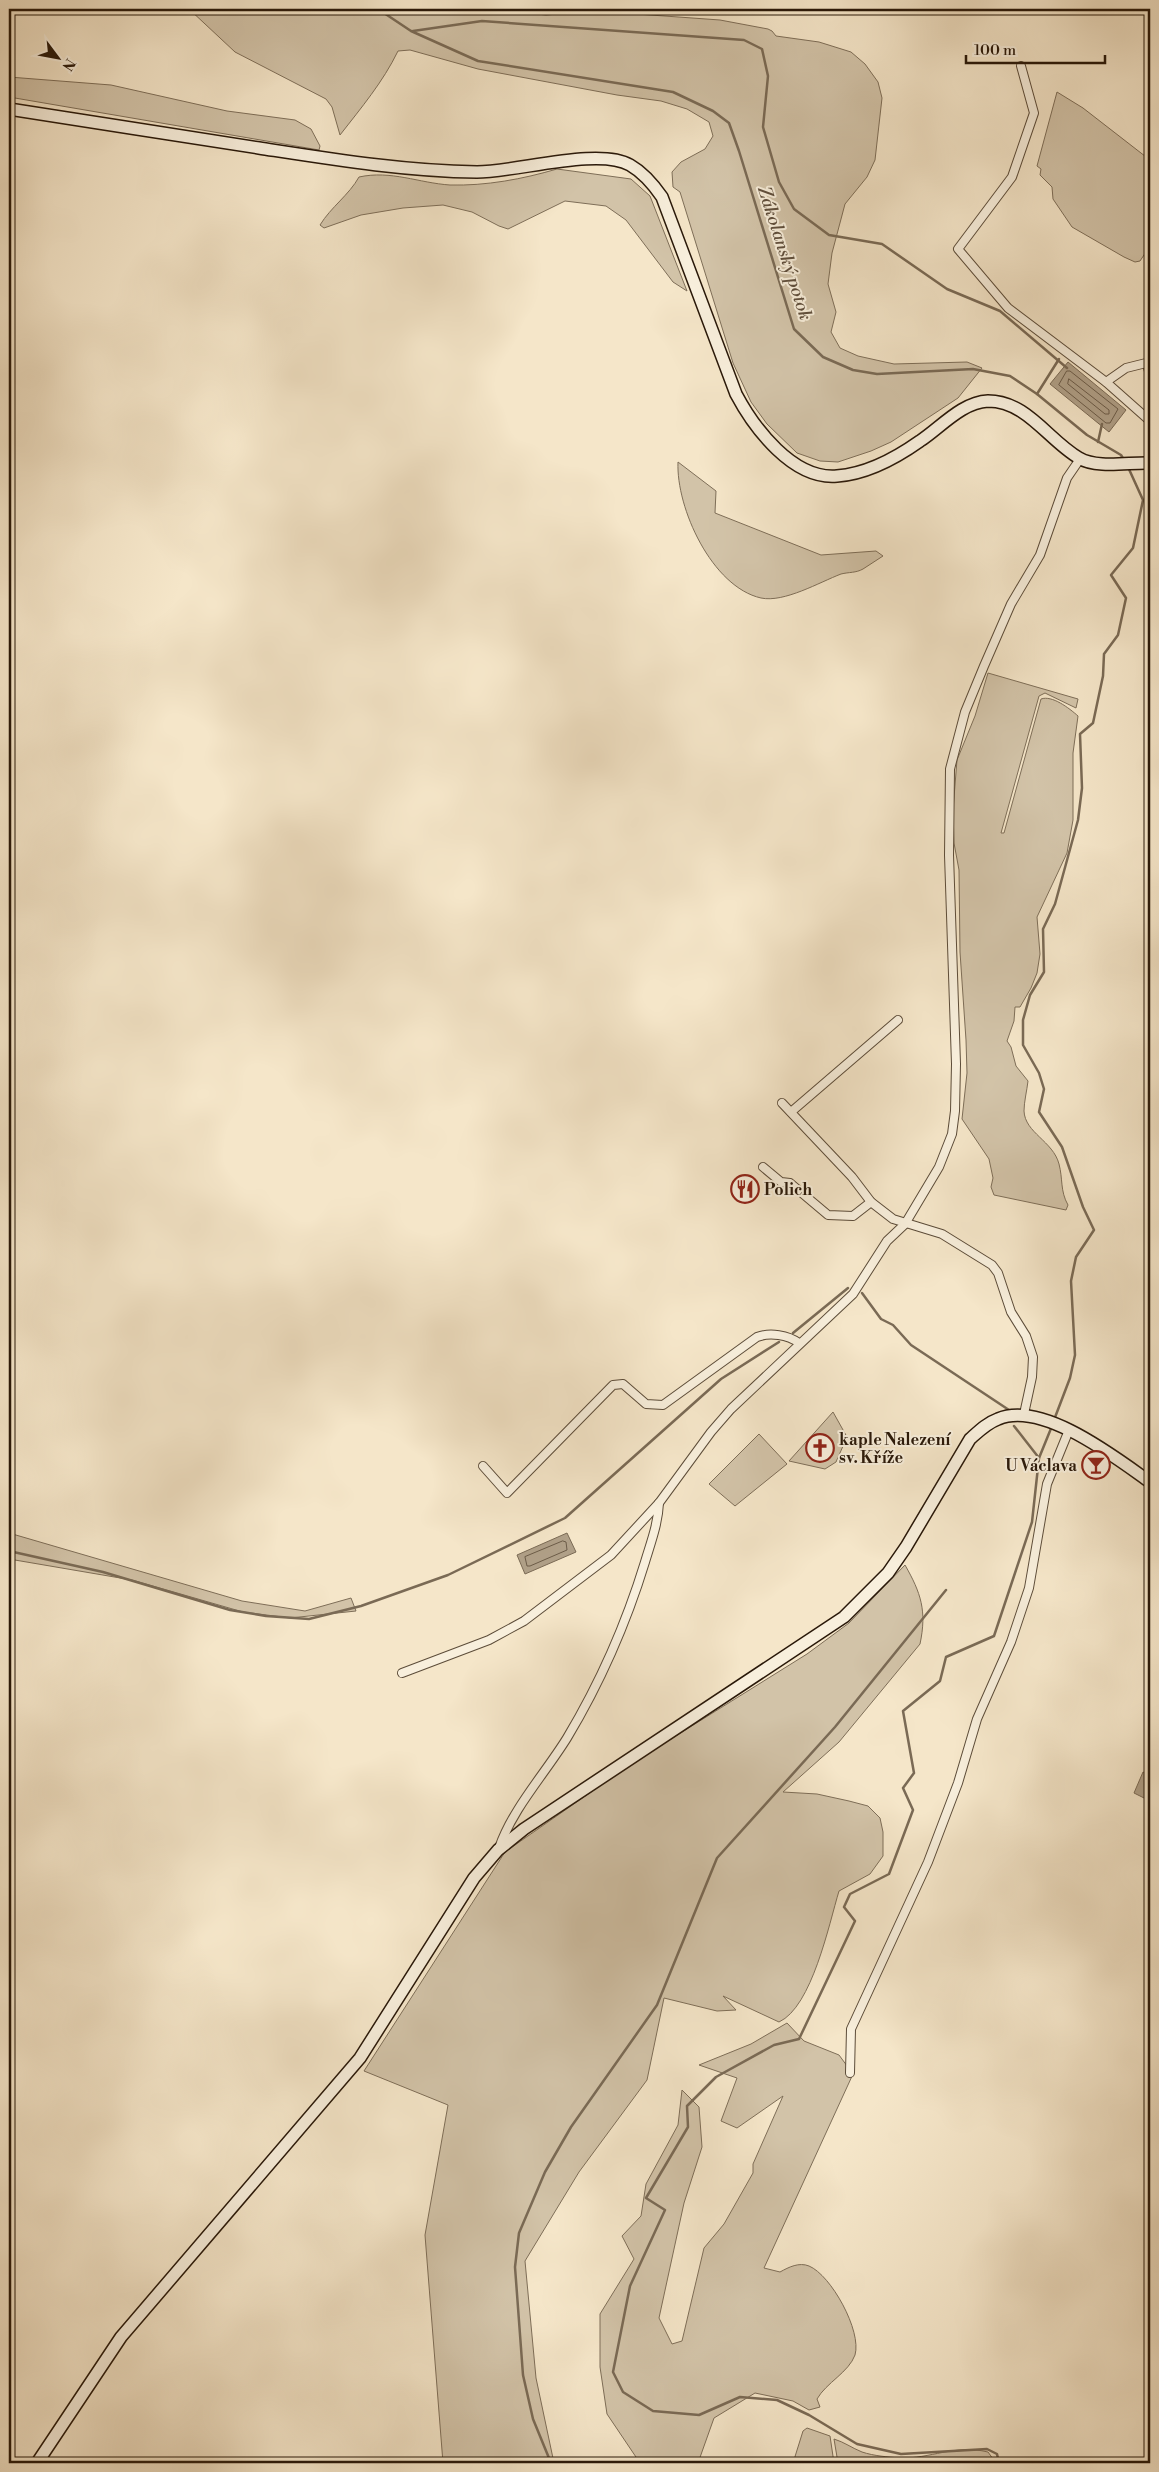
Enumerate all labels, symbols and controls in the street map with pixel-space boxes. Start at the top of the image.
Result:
north arrow [32,32,82,82]
scale bar [966,32,1105,64]
text: 100 m [974,41,1016,60]
text: N [58,55,79,74]
water label: Zákolanský potok [752,183,817,323]
restaurant icon: Polich [730,1174,760,1204]
place label: Polich [764,1180,812,1200]
place label: kaple Nalezení sv. Kříže [839,1430,951,1468]
church icon: kaple Nalezení sv. Kříže [805,1433,835,1463]
bar icon: U Václava [1081,1450,1111,1480]
place label: U Václava [1005,1456,1077,1476]

